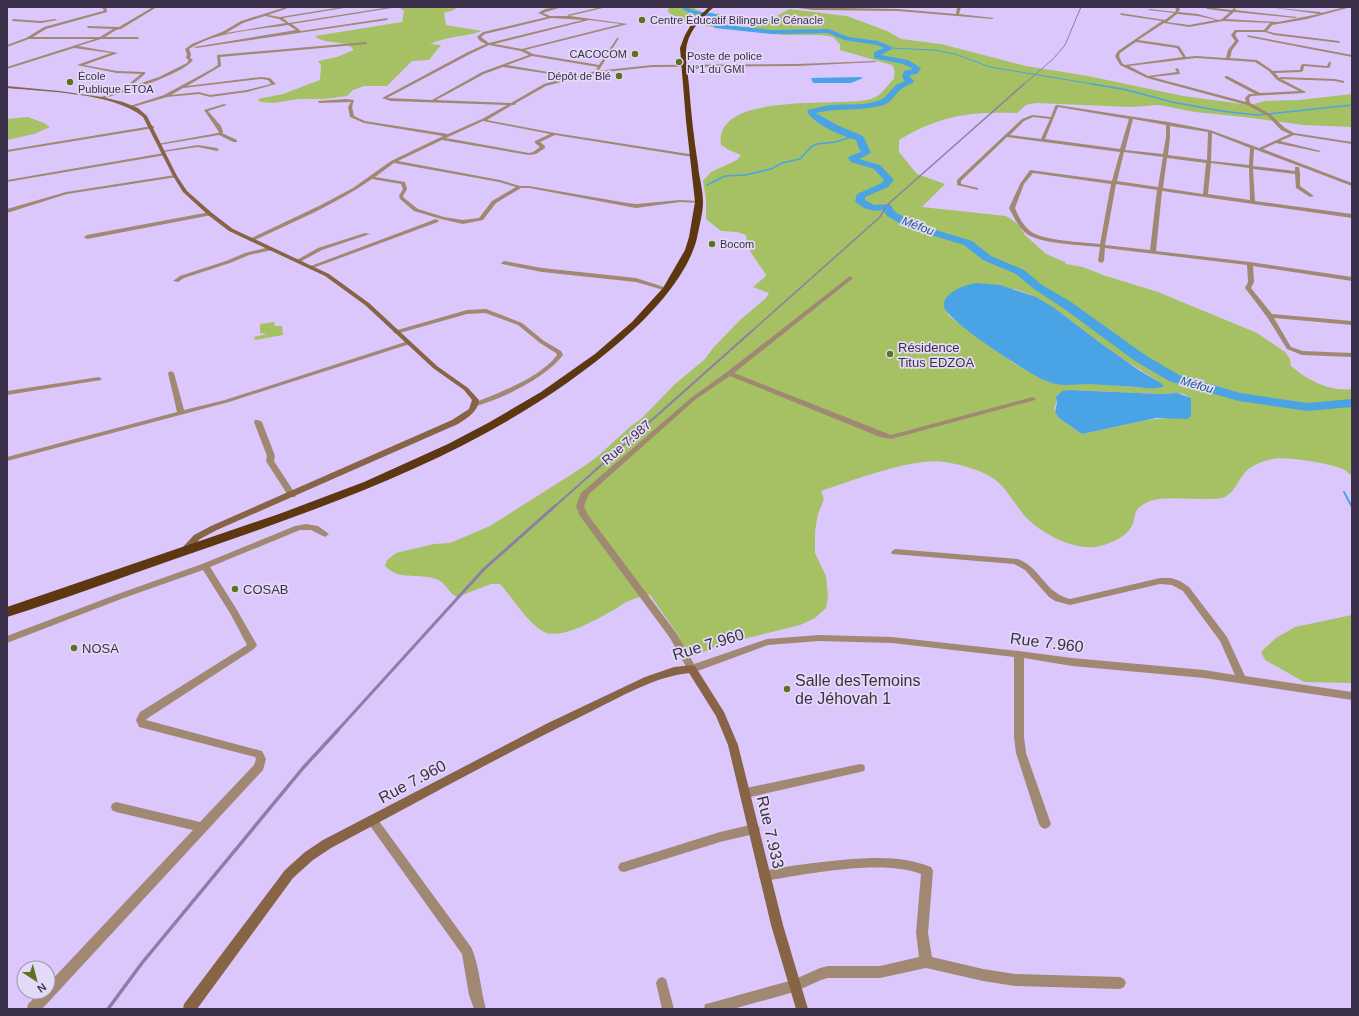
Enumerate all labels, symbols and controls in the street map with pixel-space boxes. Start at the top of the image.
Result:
place label: Centre Éducatif Bilingue le Cénacle [650,14,823,26]
marker: Centre Éducatif Bilingue le Cénacle [637,15,647,25]
place label: CACOCOM [570,48,627,60]
marker: CACOCOM [630,49,640,59]
place label: Poste de police N°1 du GMI [687,50,762,75]
marker: Poste de police N°1 du GMI [674,57,684,67]
place label: École Publique ETOA [78,70,154,95]
place label: Dépôt de Blé [547,70,611,82]
marker: Dépôt de Blé [614,71,624,81]
marker: École Publique ETOA [65,77,75,87]
water label: Méfou [900,214,936,238]
place label: Bocom [720,238,754,250]
marker: Bocom [707,239,717,249]
place label: Résidence Titus EDZOA [898,340,974,370]
marker: Résidence Titus EDZOA [885,349,895,359]
water label: Méfou [1179,374,1215,396]
street label: Rue 7.987 [599,417,654,468]
place label: COSAB [243,582,289,597]
marker: COSAB [230,584,240,594]
street label: Rue 7.960 [670,626,746,663]
street label: Rue 7.960 [1009,630,1085,655]
place label: NOSA [82,641,119,656]
marker: NOSA [69,643,79,653]
place label: Salle desTemoins de Jéhovah 1 [795,672,920,707]
marker: Salle desTemoins de Jéhovah 1 [782,684,792,694]
street label: Rue 7.960 [376,757,449,806]
street label: Rue 7.933 [754,794,787,870]
north arrow [16,960,56,1000]
text: N [35,981,49,995]

